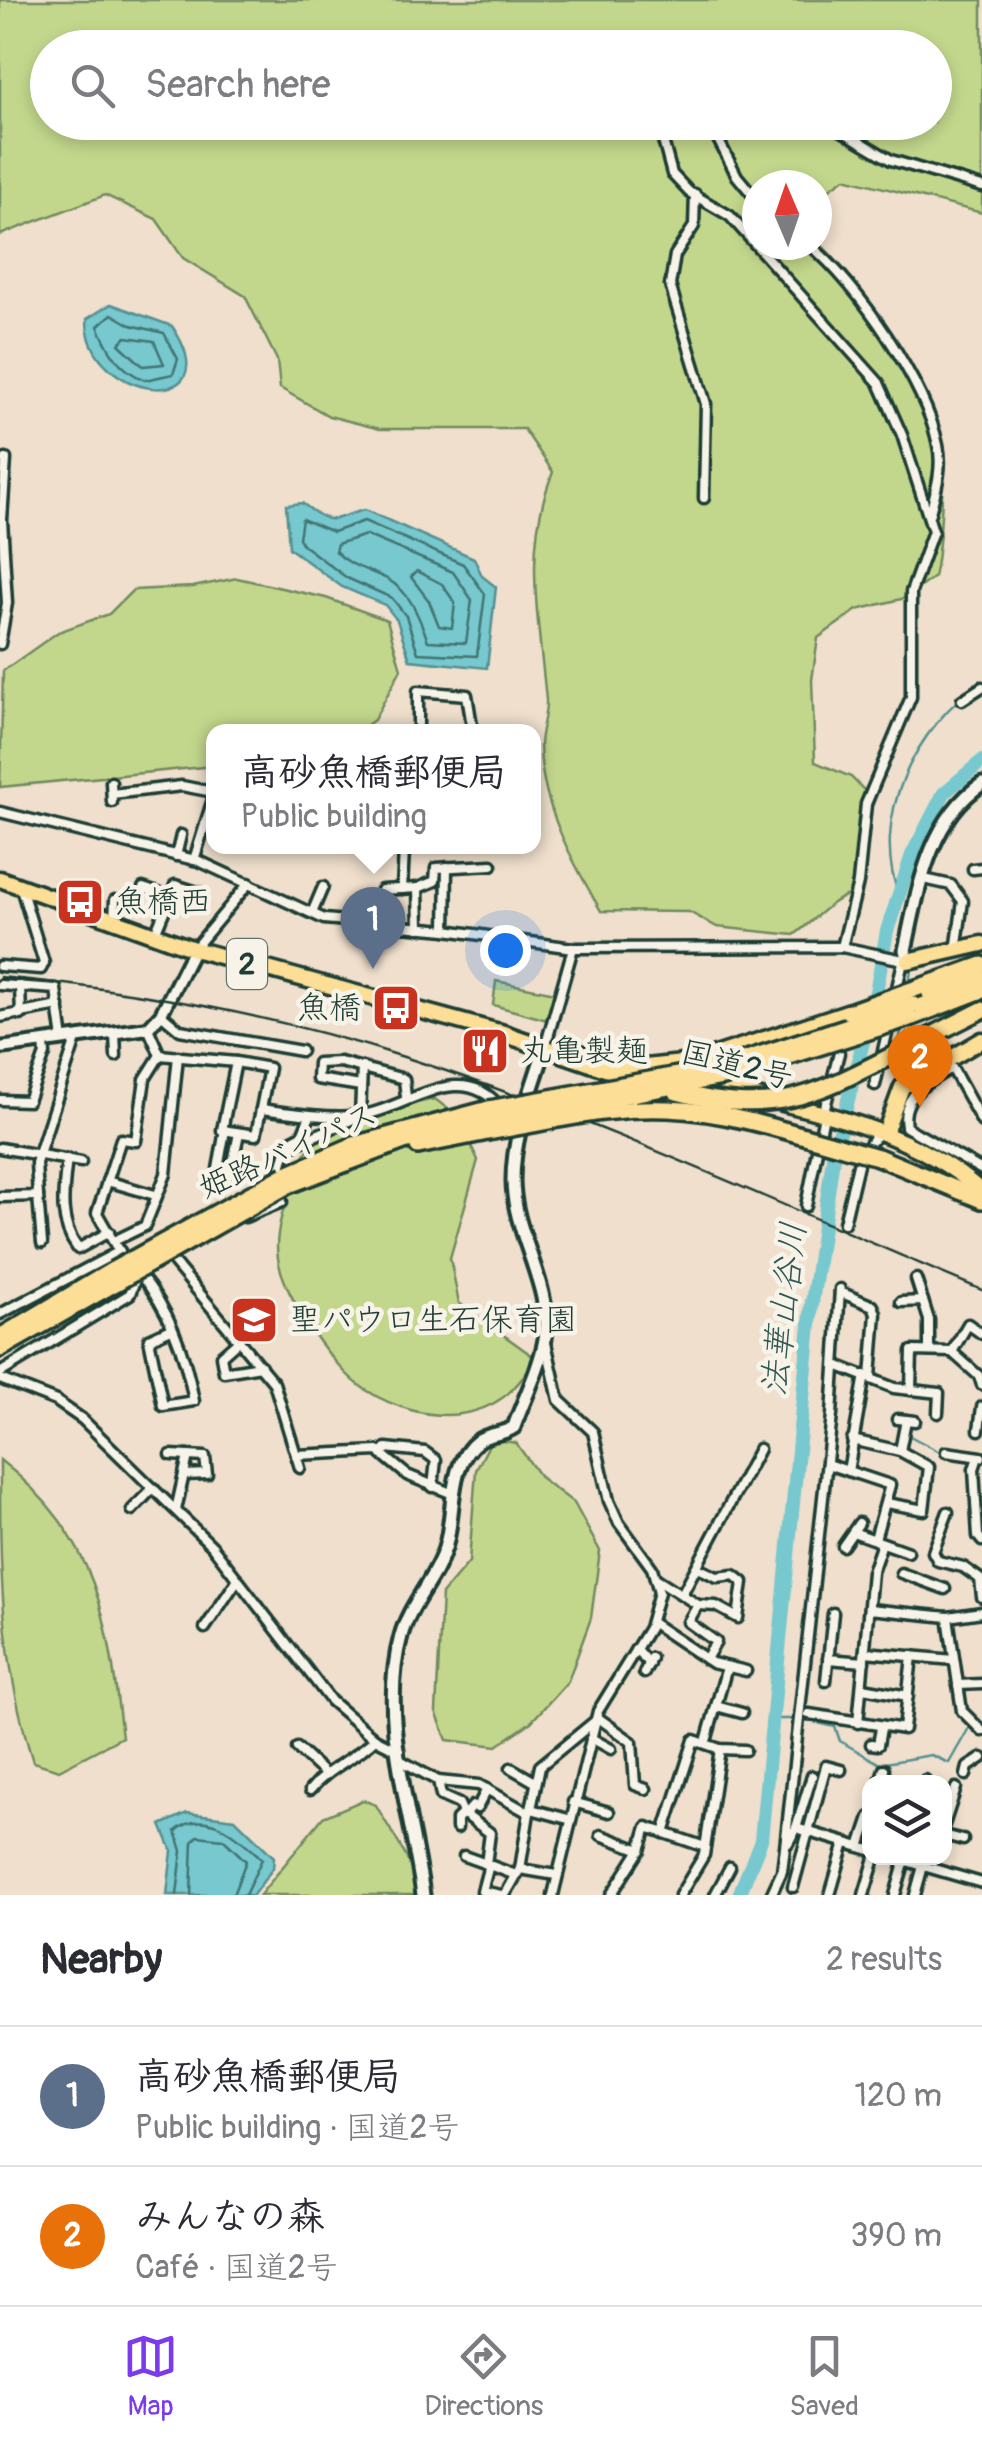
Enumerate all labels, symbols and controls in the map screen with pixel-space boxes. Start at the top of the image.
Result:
search box [30,30,952,140]
icon: search [65,58,120,113]
text: Search here [145,61,331,109]
north arrow [742,170,832,260]
popup [206,724,541,854]
text: 高砂魚橋郵便局 [240,749,507,797]
text: Public building [240,797,427,837]
bus stop icon: 魚橋西 [54,876,106,928]
place label: 魚橋西 [115,882,211,922]
pin: 1 [340,886,406,969]
your location [480,925,531,976]
road number: 2 [227,939,267,989]
bus stop icon: 魚橋 [370,982,422,1034]
place label: 魚橋 [297,988,361,1028]
pin: 2 [888,1024,952,1107]
restaurant icon: 丸亀製麺 [459,1025,511,1077]
place label: 丸亀製麺 [520,1031,648,1071]
street label: 国道2号 [677,1032,797,1098]
street label: 姫路バイパス [192,1094,384,1208]
water label: 法華山谷川 [751,1219,817,1399]
school or university icon: 聖パウロ生石保育園 [228,1294,280,1346]
place label: 聖パウロ生石保育園 [289,1300,577,1340]
map controls [862,1775,952,1865]
button: layers [862,1775,952,1865]
text: Nearby [40,1934,162,1986]
text: 2 results [826,1940,942,1980]
text: 高砂魚橋郵便局 [135,2053,401,2101]
text: 1 [66,2076,79,2116]
text: 120 m [854,2076,942,2116]
text: Public building · 国道2号 [135,2108,459,2148]
text: みんなの森 [135,2193,325,2241]
text: 2 [64,2216,81,2256]
text: 390 m [850,2216,942,2256]
text: Café · 国道2号 [135,2248,338,2288]
tab: Map [123,2329,178,2424]
tab: Directions [424,2329,543,2424]
tab: Saved [789,2329,859,2424]

